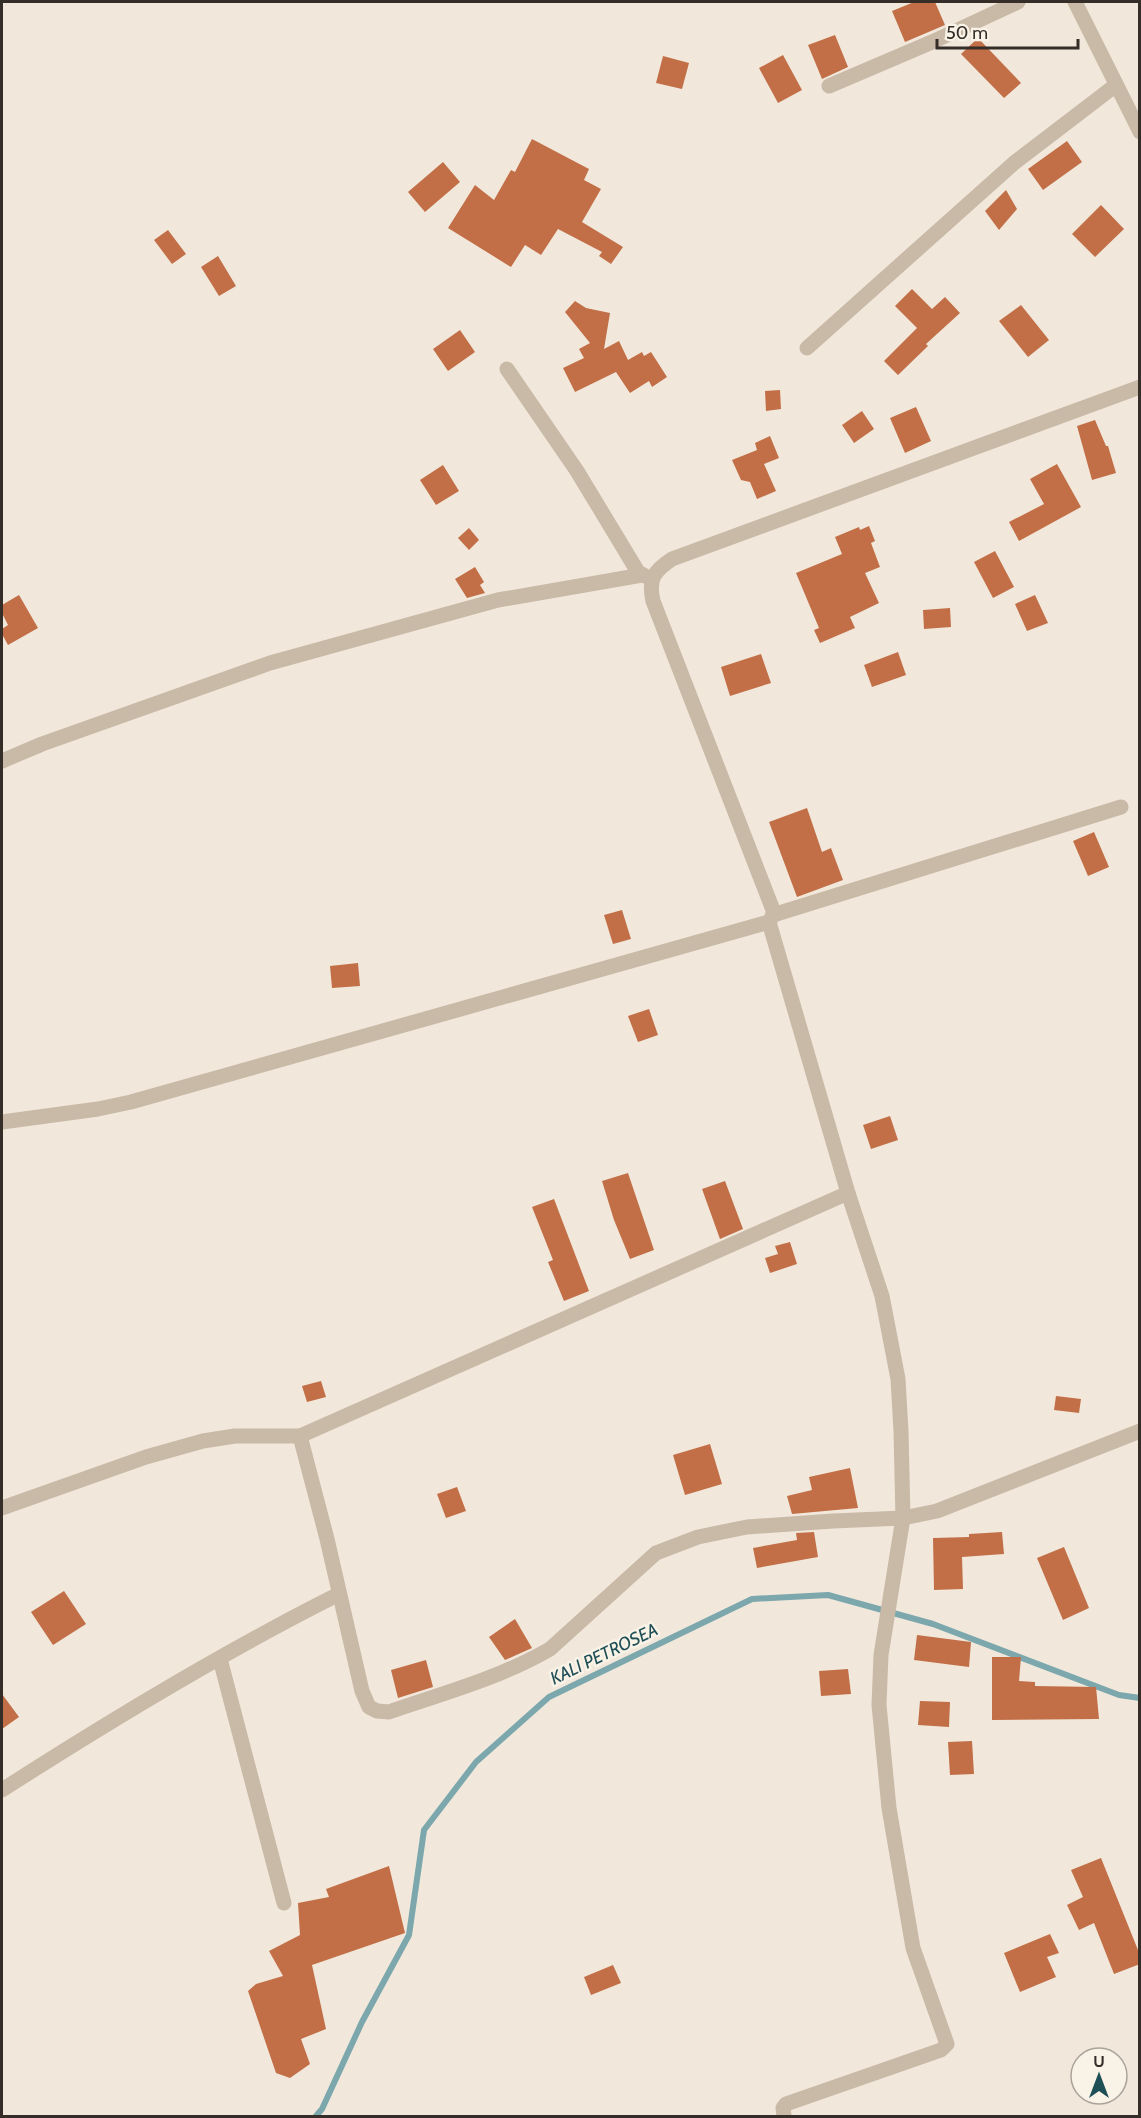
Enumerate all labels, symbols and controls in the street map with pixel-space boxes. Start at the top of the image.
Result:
scale bar [937,12,1078,50]
text: 50 m [946,22,988,44]
water label: KALI PETROSEA [547,1618,661,1690]
north arrow [1069,2046,1129,2106]
text: U [1093,2052,1105,2071]

